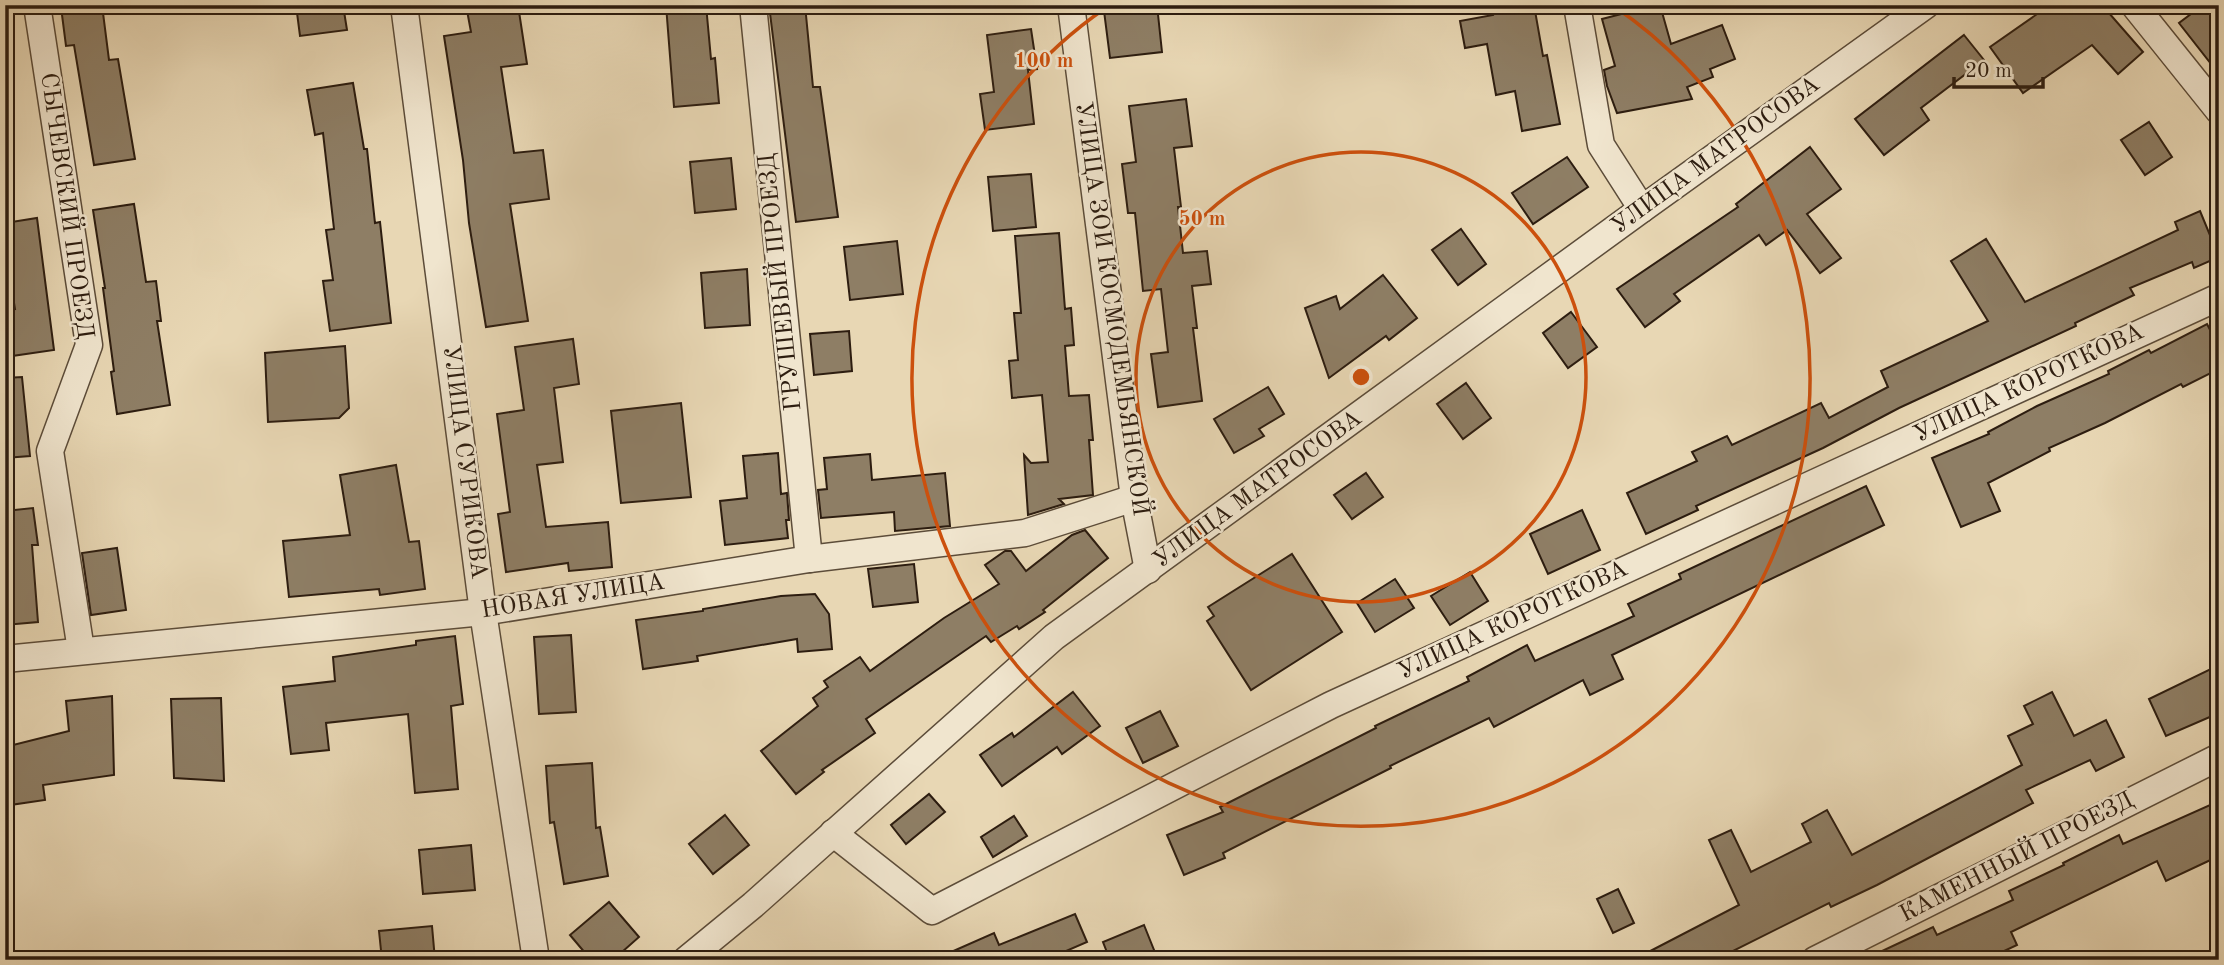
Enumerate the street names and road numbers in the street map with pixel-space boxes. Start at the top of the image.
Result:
street label: СЫЧЕВСКИЙ ПРОЕЗД [35,71,102,341]
street label: УЛИЦА МАТРОСОВА [1607,72,1825,240]
street label: УЛИЦА ЗОИ КОСМОДЕМЬЯНСКОЙ [1070,100,1157,518]
street label: ГРУШЕВЫЙ ПРОЕЗД [751,152,806,413]
street label: УЛИЦА КОРОТКОВА [1910,320,2148,448]
street label: УЛИЦА СУРИКОВА [438,344,490,580]
street label: УЛИЦА МАТРОСОВА [1149,406,1367,574]
street label: УЛИЦА КОРОТКОВА [1394,557,1632,685]
street label: НОВАЯ УЛИЦА [480,571,666,623]
street label: КАМЕННЫЙ ПРОЕЗД [1894,784,2138,928]

